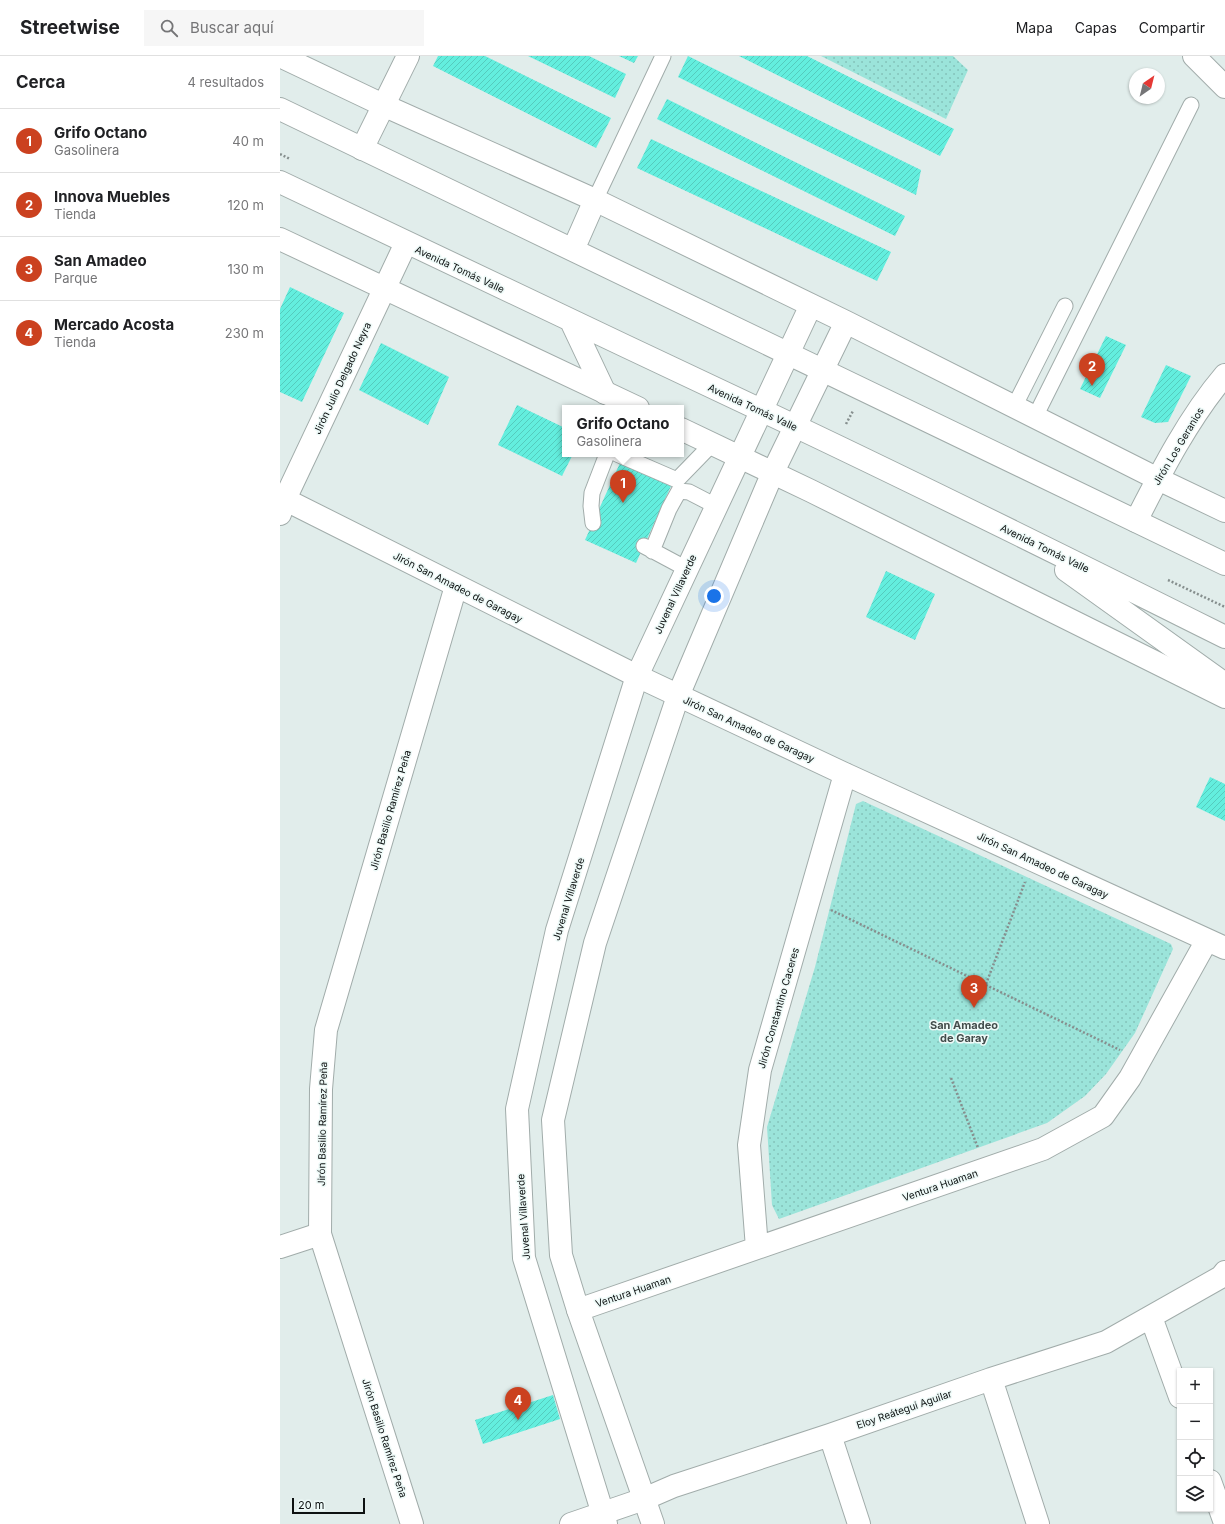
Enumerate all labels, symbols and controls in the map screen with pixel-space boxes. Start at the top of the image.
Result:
search box [144,10,424,46]
text: Streetwise [20,16,120,39]
icon: search [158,17,180,39]
text: Buscar aquí [190,18,274,37]
text: Mapa [1016,19,1053,36]
text: Capas [1075,19,1117,36]
text: Compartir [1139,19,1205,36]
north arrow [1129,68,1165,104]
text: Cerca [16,72,65,92]
text: 4 resultados [188,74,264,90]
text: Grifo Octano [54,123,147,142]
text: 1 [26,133,32,149]
text: 40 m [232,133,264,149]
text: Gasolinera [54,142,119,158]
text: Innova Muebles [54,187,170,206]
text: 2 [25,197,33,213]
text: 120 m [228,197,264,213]
text: Tienda [54,206,96,222]
street label: Avenida Tomás Valle [413,243,507,295]
text: San Amadeo [54,251,147,270]
text: 3 [25,261,33,277]
text: 130 m [227,261,264,277]
text: Parque [54,270,98,286]
text: Mercado Acosta [54,315,174,334]
street label: Jirón Julio Delgado Neyra [311,320,373,436]
text: 4 [25,325,33,341]
text: 230 m [225,325,264,341]
text: Tienda [54,334,96,350]
pin: 2 [1079,353,1105,386]
street label: Avenida Tomás Valle [706,381,800,433]
popup [562,405,684,457]
street label: Jirón Los Geranios [1150,405,1206,487]
text: Grifo Octano [576,414,670,433]
text: Gasolinera [576,433,642,449]
pin: 1 [610,470,636,503]
street label: Avenida Tomás Valle [999,521,1091,575]
street label: Jirón San Amadeo de Garagay [391,549,525,625]
street label: Juvenal Villaverde [651,552,699,636]
your location [704,586,724,606]
street label: Jirón San Amadeo de Garagay [681,693,817,765]
street label: Jirón Basilio Ramírez Peña [367,749,413,871]
street label: Jirón San Amadeo de Garagay [975,829,1111,901]
street label: Juvenal Villaverde [550,856,586,942]
street label: Jirón Constantino Caceres [755,946,801,1070]
pin: 3 [961,975,987,1008]
district label: San Amadeo de Garay [930,1018,998,1045]
street label: Jirón Basilio Ramírez Peña [315,1062,329,1186]
street label: Ventura Huaman [901,1166,979,1203]
street label: Juvenal Villaverde [514,1173,532,1260]
street label: Ventura Huaman [594,1272,672,1309]
map controls [1177,1368,1213,1512]
button: + [1177,1368,1213,1404]
street label: Jirón Basilio Ramírez Peña [360,1377,410,1499]
pin: 4 [505,1387,531,1420]
street label: Eloy Reátegui Aguilar [855,1387,953,1431]
button: − [1177,1404,1213,1440]
button: locate [1177,1440,1213,1476]
button: layers [1177,1476,1213,1512]
scale bar [292,1496,365,1515]
text: 20 m [298,1498,324,1512]

